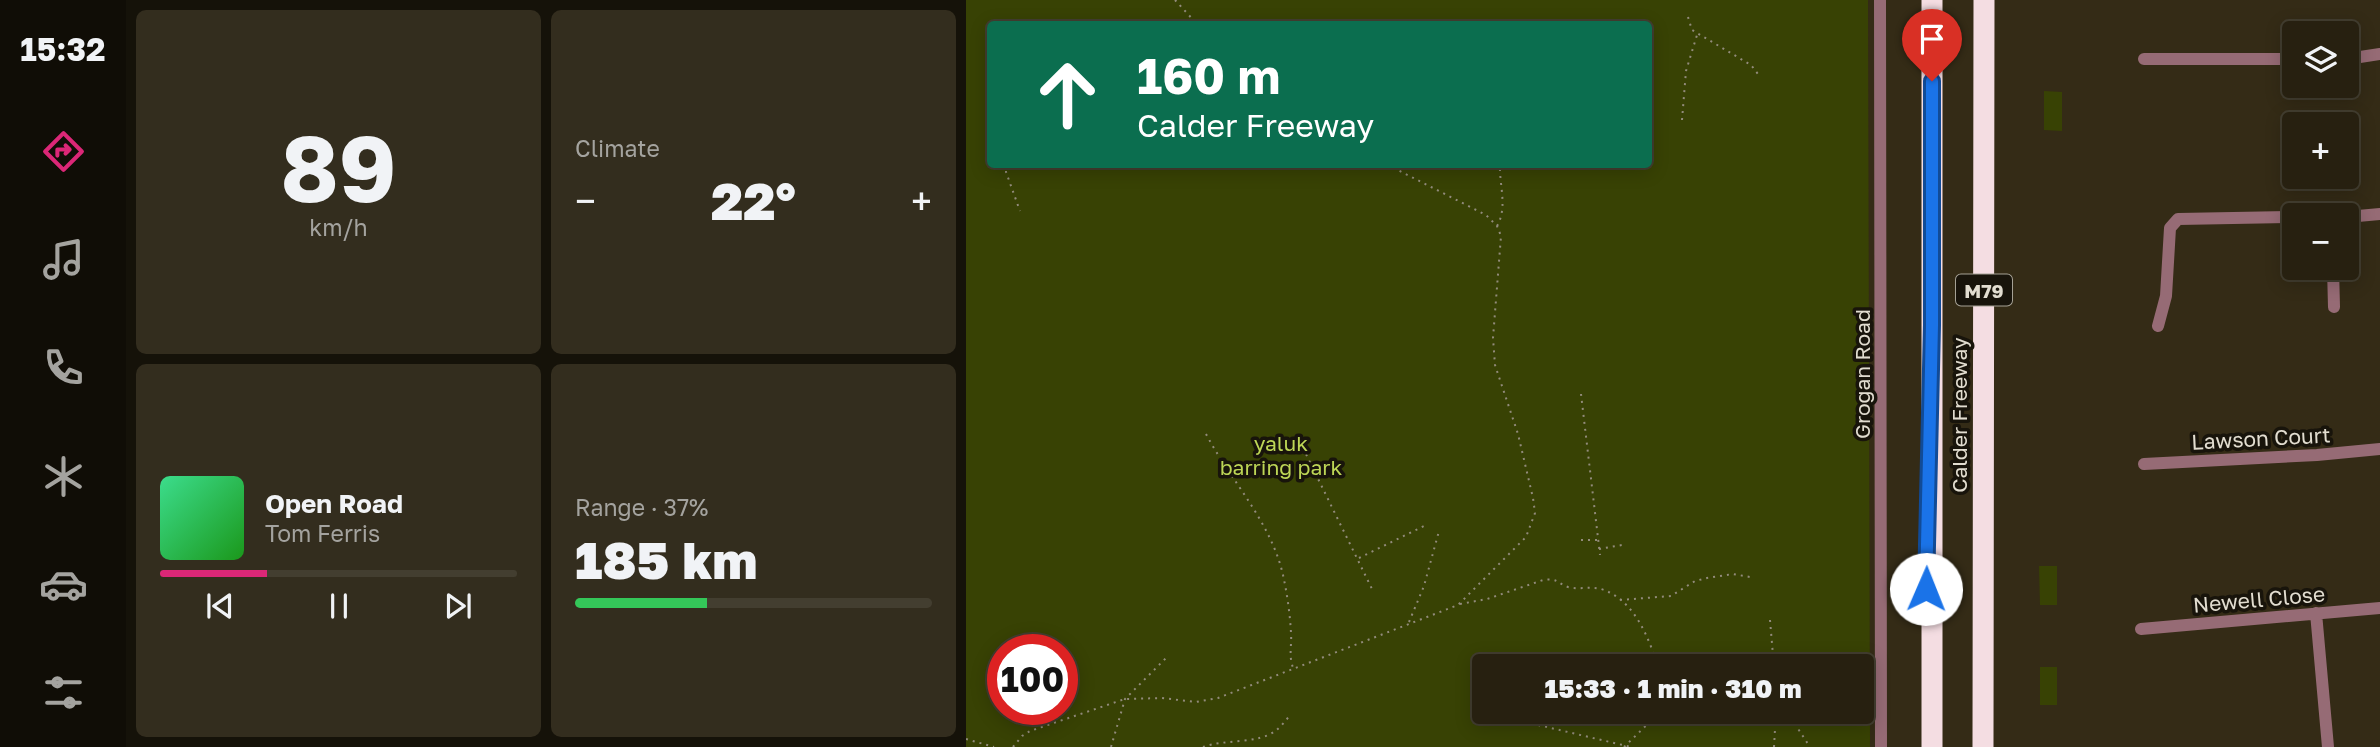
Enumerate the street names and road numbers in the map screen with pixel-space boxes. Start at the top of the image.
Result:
road number: M79 [1956,274,2012,306]
street label: Grogan Road [1849,309,1875,439]
street label: Calder Freeway [1946,337,1972,493]
street label: Lawson Court [2191,421,2331,455]
street label: Newell Close [2192,580,2326,618]

